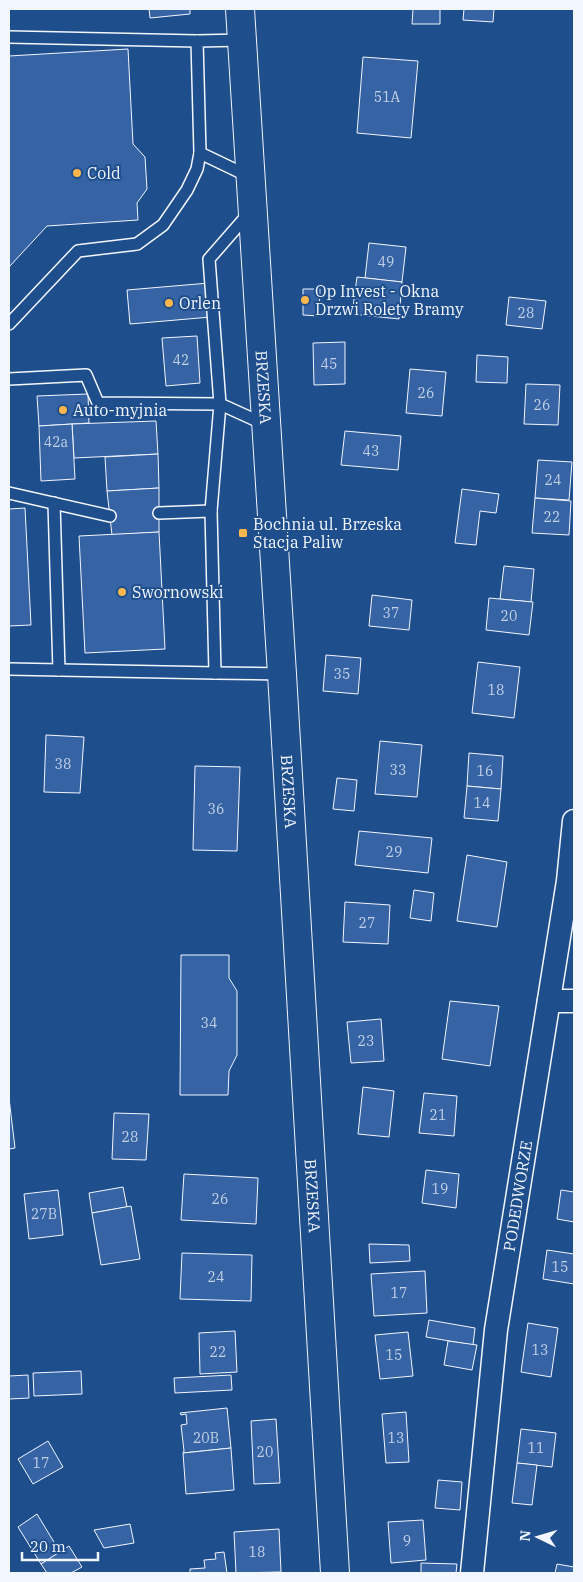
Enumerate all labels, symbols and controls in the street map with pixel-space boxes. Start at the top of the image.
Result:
house number: 51A [374,88,401,106]
place label: Cold [87,163,121,183]
marker: Cold [71,167,83,179]
house number: 49 [378,253,394,271]
place label: Op Invest - Okna Drzwi Rolety Bramy [315,281,464,319]
place label: Orlen [179,293,221,313]
marker: Op Invest - Okna Drzwi Rolety Bramy [299,294,311,306]
marker: Orlen [163,297,175,309]
house number: 28 [518,304,534,322]
street label: BRZESKA [252,350,276,425]
house number: 42 [173,351,189,369]
house number: 45 [321,355,337,373]
house number: 26 [418,384,434,402]
house number: 26 [534,396,550,414]
place label: Auto-myjnia [73,400,168,420]
marker: Auto-myjnia [57,404,69,416]
house number: 42a [44,433,69,451]
house number: 43 [363,442,379,460]
house number: 24 [545,471,561,489]
house number: 22 [544,508,560,526]
place label: Bochnia ul. Brzeska Stacja Paliw [253,514,402,552]
marker: Bochnia ul. Brzeska Stacja Paliw [237,527,249,539]
place label: Swornowski [132,582,224,602]
marker: Swornowski [116,586,128,598]
house number: 37 [383,604,399,622]
house number: 20 [501,607,517,625]
house number: 35 [334,665,350,683]
house number: 18 [488,681,504,699]
street label: BRZESKA [277,754,301,829]
house number: 38 [55,755,71,773]
house number: 33 [390,761,406,779]
house number: 16 [477,762,493,780]
house number: 14 [474,794,490,812]
house number: 36 [208,800,224,818]
house number: 29 [386,843,402,861]
house number: 27 [359,914,375,932]
house number: 34 [201,1014,217,1032]
house number: 23 [358,1032,374,1050]
house number: 21 [430,1106,446,1124]
house number: 28 [122,1128,138,1146]
street label: PODEDWORZE [499,1139,536,1253]
street label: BRZESKA [301,1158,325,1233]
house number: 19 [432,1180,448,1198]
house number: 26 [212,1190,228,1208]
house number: 27B [31,1205,57,1223]
house number: 15 [552,1258,568,1276]
house number: 24 [208,1268,224,1286]
house number: 17 [391,1284,407,1302]
house number: 13 [532,1341,548,1359]
house number: 22 [210,1343,226,1361]
house number: 15 [386,1346,402,1364]
house number: 20B [193,1429,219,1447]
house number: 13 [388,1429,404,1447]
house number: 11 [528,1439,544,1457]
house number: 20 [257,1443,273,1461]
house number: 17 [33,1454,49,1472]
north arrow [513,1512,563,1562]
scale bar [22,1530,99,1562]
text: N [516,1530,534,1542]
house number: 9 [403,1532,411,1550]
text: 20 m [30,1537,66,1556]
house number: 18 [249,1543,265,1561]

